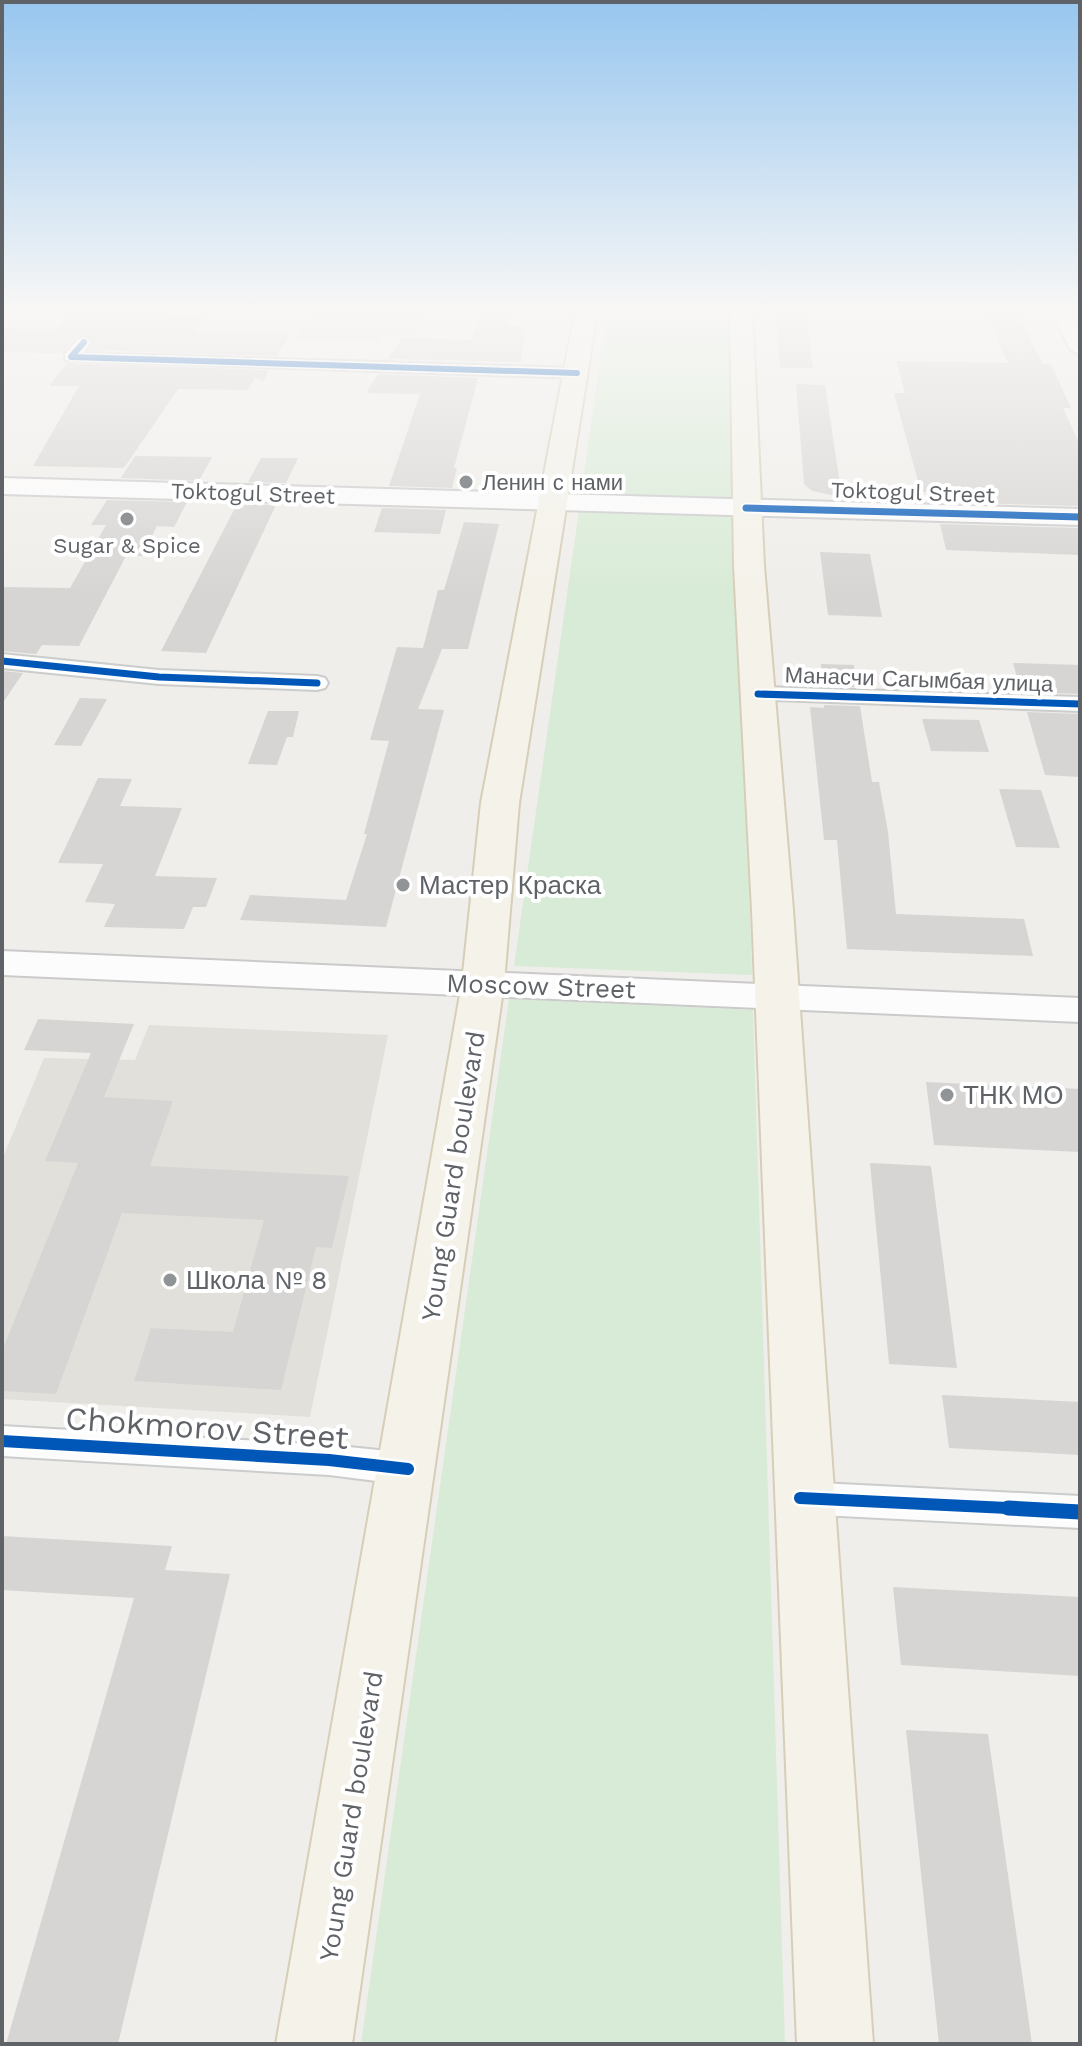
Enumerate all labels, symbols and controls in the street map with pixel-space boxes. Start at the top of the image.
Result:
place label: Ленин с нами [482,470,623,495]
marker: Ленин с нами [457,473,475,491]
street label: Toktogul Street [831,477,995,508]
street label: Toktogul Street [171,478,335,509]
marker: Sugar & Spice [118,510,136,528]
place label: Sugar & Spice [53,533,201,558]
street label: Манасчи Сагымбая улица [784,662,1054,697]
place label: Мастер Краска [419,870,602,900]
marker: Мастер Краска [394,876,412,894]
street label: Moscow Street [446,968,636,1004]
street label: Young Guard boulevard [415,1029,491,1323]
place label: ТНК МО [963,1080,1064,1110]
marker: ТНК МО [938,1086,956,1104]
place label: Школа № 8 [186,1265,327,1295]
marker: Школа № 8 [161,1271,179,1289]
street label: Chokmorov Street [64,1399,350,1457]
street label: Young Guard boulevard [313,1669,389,1963]

